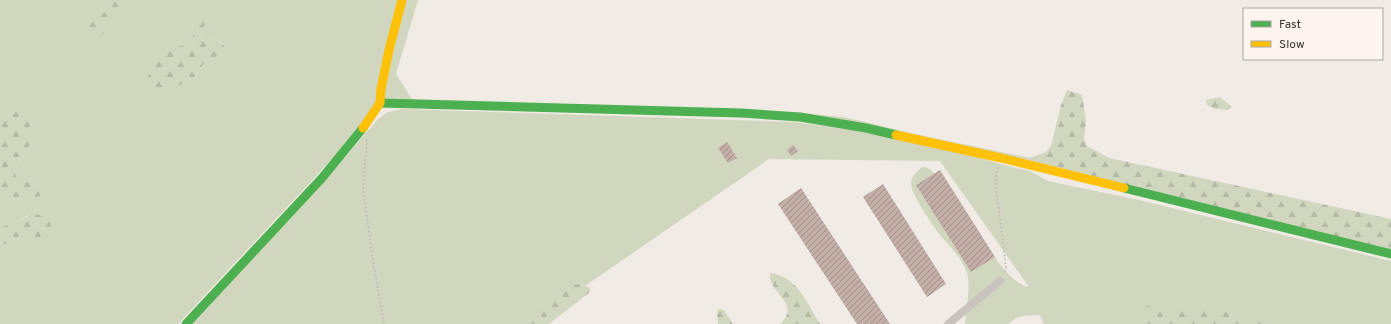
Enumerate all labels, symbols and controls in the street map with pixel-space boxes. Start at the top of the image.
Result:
legend [1243,8,1383,60]
text: Fast [1279,17,1301,33]
text: Slow [1279,37,1305,53]

